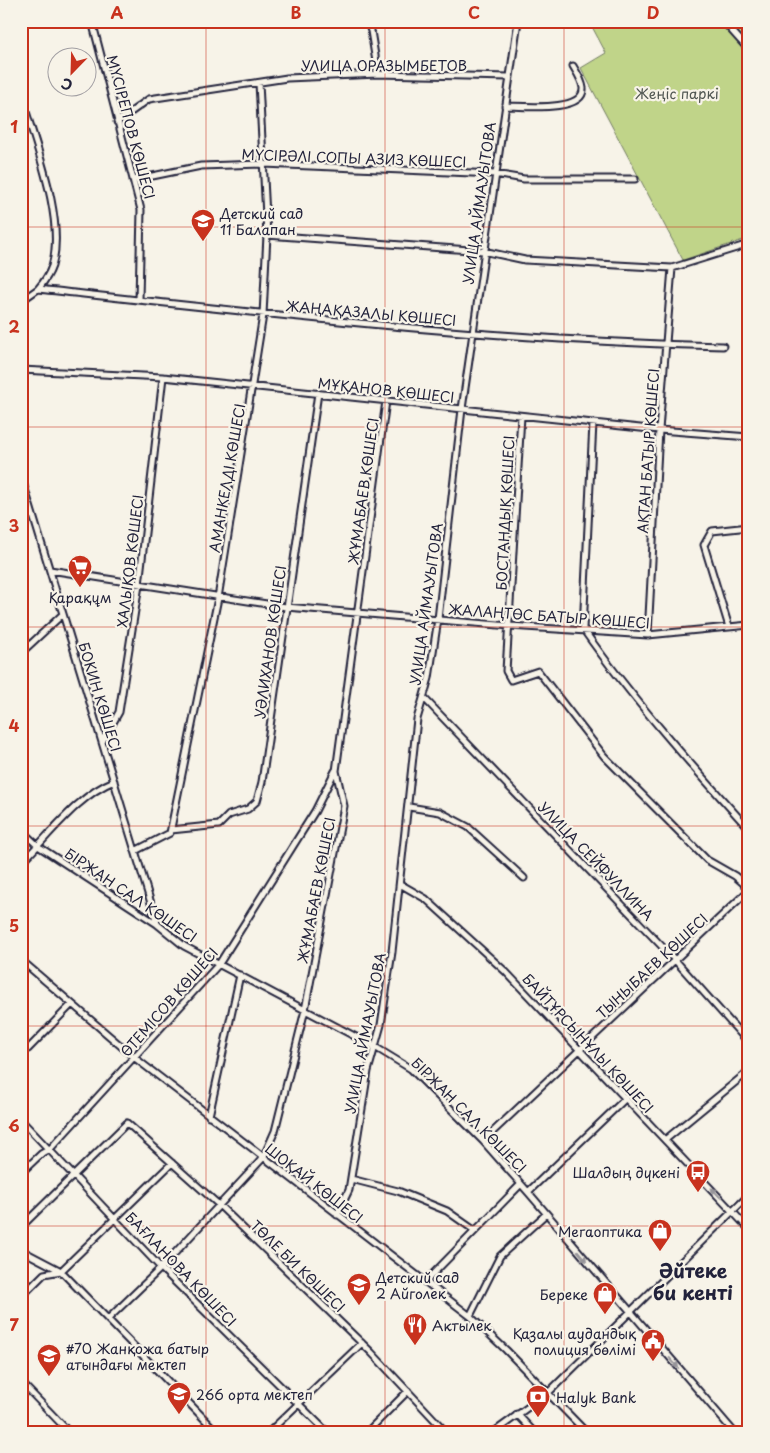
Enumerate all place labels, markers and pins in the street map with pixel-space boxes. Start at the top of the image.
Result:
place label: Детский сад 11 Балапан [219,203,303,240]
school or university icon: Детский сад 11 Балапан [190,208,216,242]
supermarket icon: Қарақұм [67,554,93,588]
place label: Қарақұм [49,587,111,608]
bus stop icon: Шалдың дүкені [685,1159,711,1193]
place label: Шалдың дүкені [572,1162,680,1183]
shop icon: Мегаоптика [647,1218,673,1252]
place label: Мегаоптика [558,1221,642,1242]
place label: Детский сад 2 Айголек [375,1267,459,1304]
school or university icon: Детский сад 2 Айголек [346,1272,372,1306]
shop icon: Береке [592,1281,618,1315]
place label: Береке [540,1284,588,1305]
restaurant icon: Актылек [402,1312,428,1346]
place label: Актылек [432,1315,492,1336]
place label: Қазалы аудандық полиция бөлімі [513,1323,637,1360]
public building icon: Қазалы аудандық полиция бөлімі [640,1328,666,1362]
place label: #70 Жанқожа батыр атындағы мектеп [66,1338,209,1375]
school or university icon: #70 Жанқожа батыр атындағы мектеп [36,1343,62,1377]
school or university icon: 266 орта мектеп [166,1381,192,1415]
place label: 266 орта мектеп [196,1384,313,1405]
bank icon: Halyk Bank [525,1384,551,1418]
place label: Halyk Bank [556,1387,637,1408]

